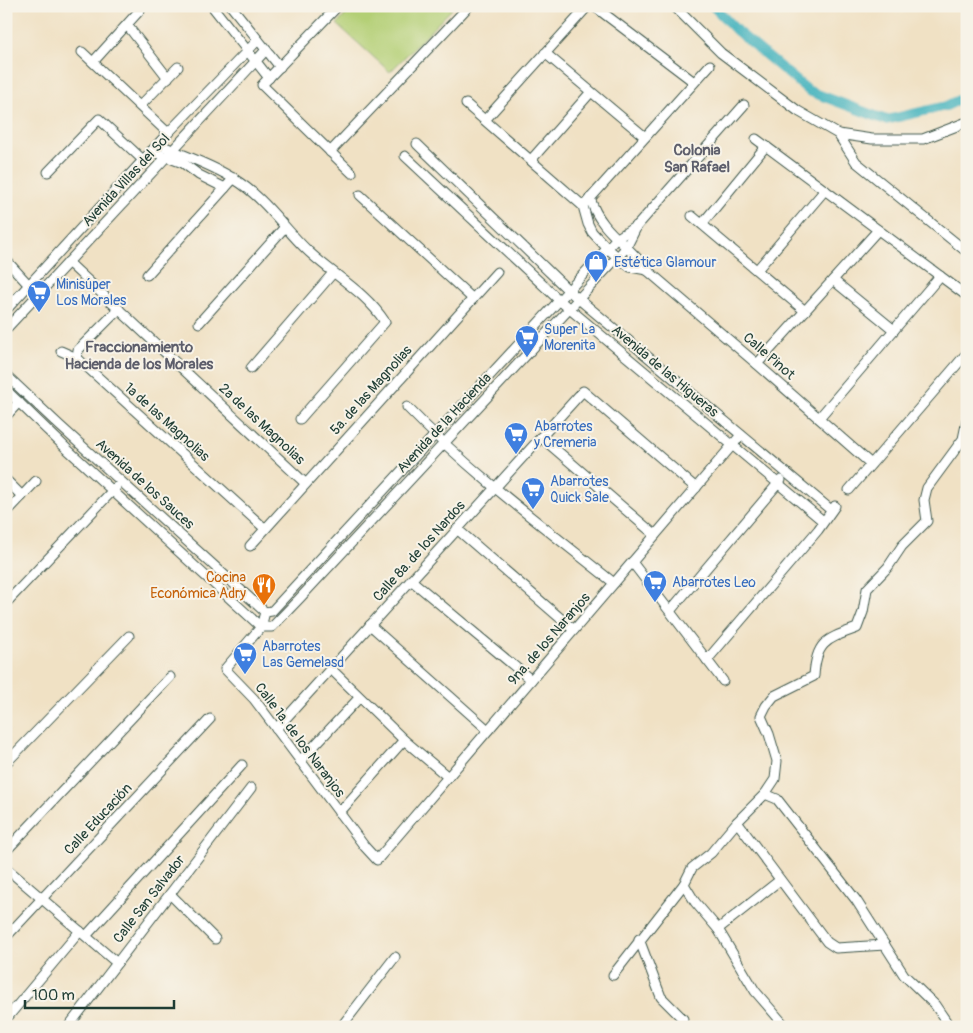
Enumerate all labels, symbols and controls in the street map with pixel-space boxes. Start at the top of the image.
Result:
street label: Avenida Villas del Sol [79,130,173,230]
district label: Colonia San Rafael [664,141,730,177]
shop icon: Estética Glamour [583,249,609,283]
place label: Estética Glamour [614,254,716,271]
place label: Minisúper Los Morales [56,276,127,309]
supermarket icon: Minisúper Los Morales [26,279,52,313]
place label: Super La Morenita [544,321,596,354]
street label: Avenida de las Higueras [608,321,722,421]
supermarket icon: Super La Morenita [514,324,540,358]
street label: Calle Pinot [740,329,799,383]
district label: Fraccionamiento Hacienda de los Morales [65,338,214,374]
street label: 5a. de las Magnolias [326,341,416,438]
street label: Avenida de la Hacienda [393,369,495,477]
street label: 1a de las Magnolias [121,379,214,465]
street label: 2a de las Magnolias [215,380,309,469]
place label: Abarrotes y Cremeria [533,418,596,451]
supermarket icon: Abarrotes y Cremeria [503,421,529,455]
street label: Avenida de los Sauces [92,435,198,533]
place label: Abarrotes Quick Sale [550,473,609,506]
supermarket icon: Abarrotes Quick Sale [520,476,546,510]
street label: Calle 8a. de los Nardos [369,497,469,605]
place label: Cocina Económica Adry [150,569,246,602]
supermarket icon: Abarrotes Leo [642,569,668,603]
restaurant icon: Cocina Económica Adry [251,572,277,606]
place label: Abarrotes Leo [672,574,756,591]
street label: 9na. de los Naranjos [504,589,594,689]
place label: Abarrotes Las Gemelasd [262,638,344,671]
supermarket icon: Abarrotes Las Gemelasd [232,641,258,675]
street label: Calle 1a. de los Naranjos [251,679,349,801]
street label: Calle Educación [60,780,136,858]
street label: Calle San Salvador [109,852,189,946]
scale bar [25,978,174,1010]
text: 100 m [32,986,75,1005]

